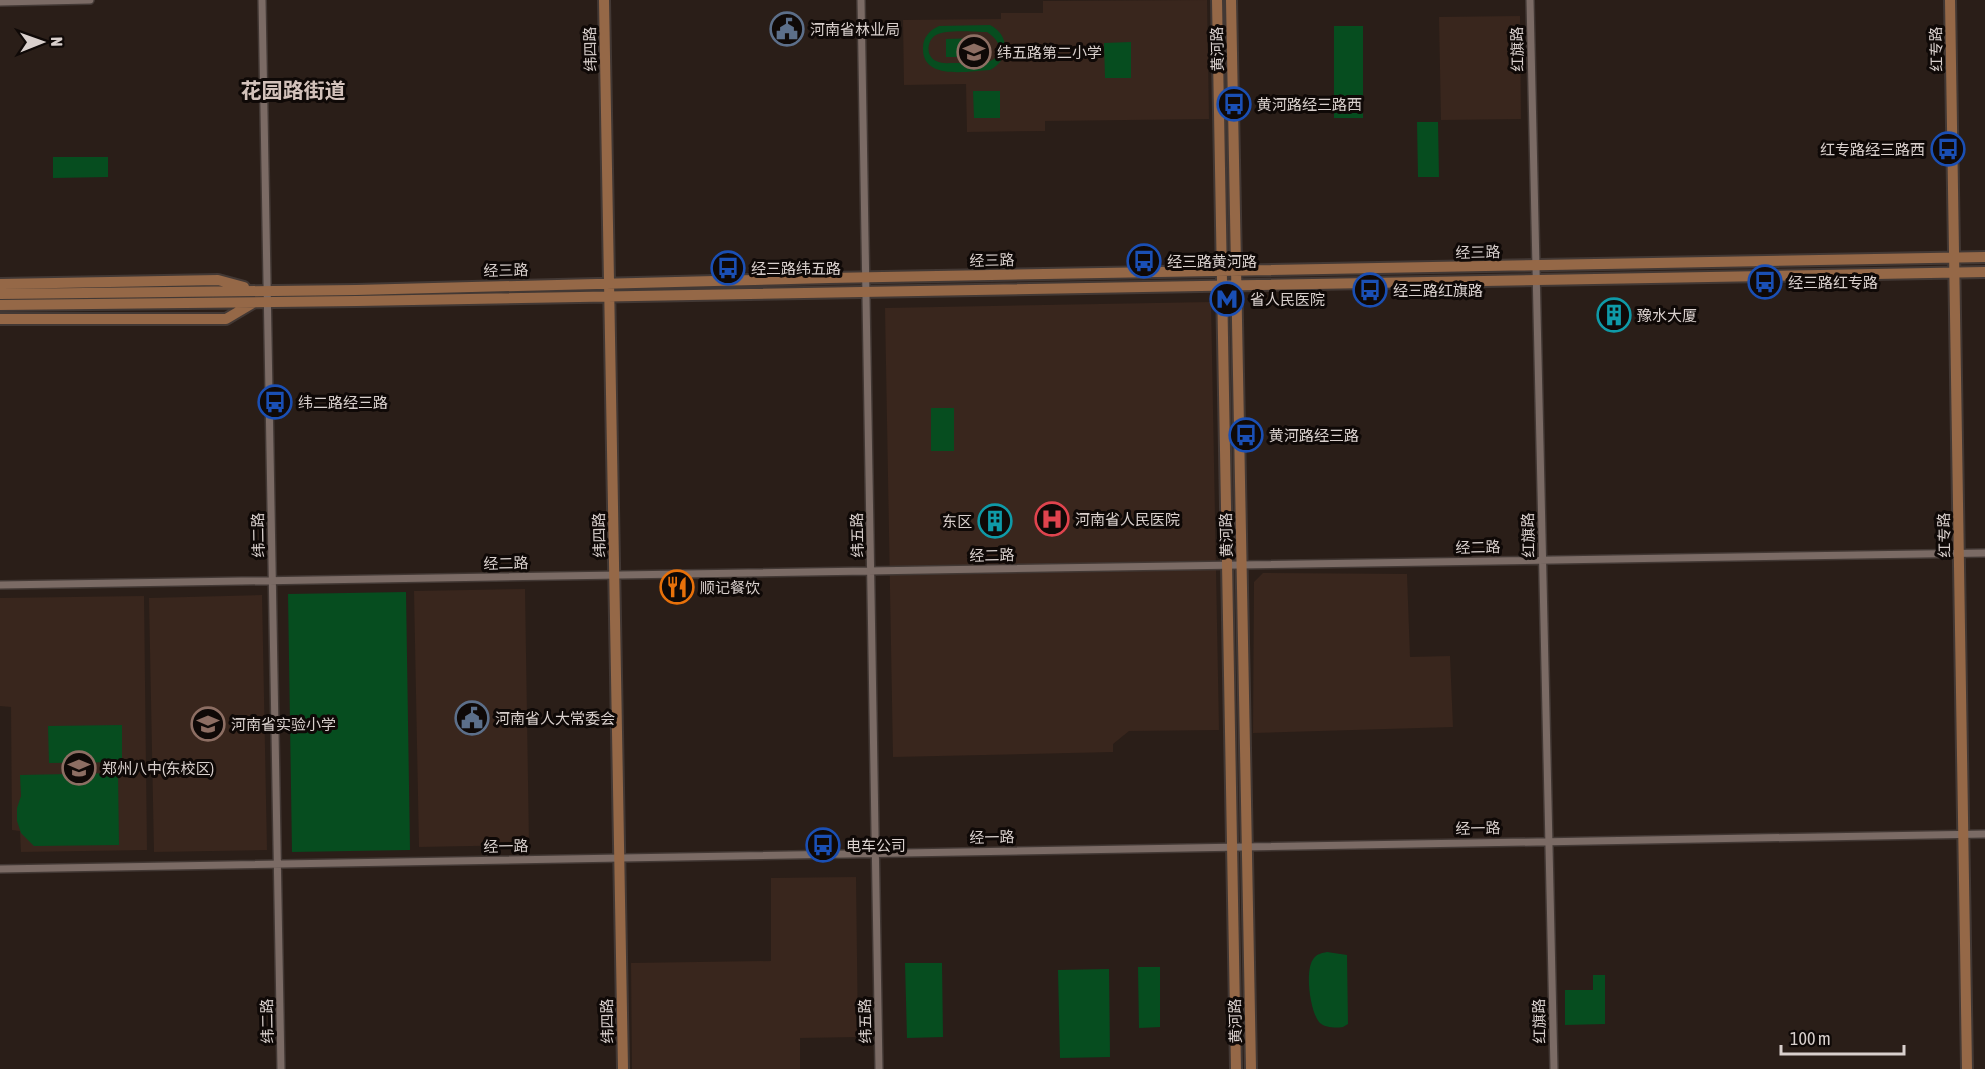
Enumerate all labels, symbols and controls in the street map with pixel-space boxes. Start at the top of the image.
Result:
public building icon: 河南省林业局 [769,11,805,47]
north arrow [12,12,72,72]
place label: 河南省林业局 [810,21,900,38]
street label: 纬四路 [581,26,599,72]
street label: 黄河路 [1208,26,1226,72]
street label: 红旗路 [1508,26,1526,72]
street label: 红专路 [1927,26,1945,72]
school or university icon: 纬五路第二小学 [956,34,992,70]
text: N [48,37,66,47]
place label: 纬五路第二小学 [997,44,1102,61]
district label: 花园路街道 [241,78,346,102]
bus stop icon: 黄河路经三路西 [1216,86,1252,122]
place label: 黄河路经三路西 [1257,96,1362,113]
bus stop icon: 红专路经三路西 [1930,131,1966,167]
place label: 红专路经三路西 [1820,141,1925,158]
bus stop icon: 经三路黄河路 [1126,243,1162,279]
street label: 经三路 [1455,243,1501,261]
bus stop icon: 经三路纬五路 [710,250,746,286]
street label: 经三路 [969,251,1015,269]
place label: 经三路黄河路 [1167,253,1257,270]
place label: 经三路纬五路 [751,260,841,277]
street label: 经三路 [483,261,529,279]
bus stop icon: 经三路红专路 [1747,264,1783,300]
bus stop icon: 经三路红旗路 [1352,272,1388,308]
place label: 经三路红专路 [1788,274,1878,291]
metro station icon: 省人民医院 [1209,281,1245,317]
place label: 经三路红旗路 [1393,282,1483,299]
place label: 省人民医院 [1250,291,1325,308]
building icon: 豫水大厦 [1596,297,1632,333]
place label: 豫水大厦 [1637,307,1697,324]
bus stop icon: 纬二路经三路 [257,384,293,420]
place label: 纬二路经三路 [298,394,388,411]
bus stop icon: 黄河路经三路 [1228,417,1264,453]
place label: 黄河路经三路 [1269,427,1359,444]
hospital icon: 河南省人民医院 [1034,501,1070,537]
building icon: 东区 [977,503,1013,539]
place label: 河南省人民医院 [1075,511,1180,528]
street label: 纬二路 [249,512,267,558]
street label: 纬四路 [590,512,608,558]
street label: 纬五路 [848,512,866,558]
street label: 黄河路 [1217,512,1235,558]
street label: 红旗路 [1519,512,1537,558]
street label: 红专路 [1935,512,1953,558]
place label: 东区 [942,513,972,530]
street label: 经二路 [1455,538,1501,556]
street label: 经二路 [969,546,1015,564]
street label: 经二路 [483,554,529,572]
restaurant icon: 顺记餐饮 [659,569,695,605]
place label: 顺记餐饮 [700,579,760,596]
public building icon: 河南省人大常委会 [454,700,490,736]
school or university icon: 河南省实验小学 [190,706,226,742]
place label: 河南省人大常委会 [495,710,615,727]
place label: 河南省实验小学 [231,716,336,733]
school or university icon: 郑州八中(东校区) [61,750,97,786]
place label: 郑州八中(东校区) [102,760,214,777]
street label: 经一路 [1455,819,1501,837]
bus stop icon: 电车公司 [805,827,841,863]
street label: 经一路 [969,828,1015,846]
street label: 经一路 [483,837,529,855]
place label: 电车公司 [846,837,906,854]
street label: 纬二路 [258,998,276,1044]
street label: 纬四路 [598,998,616,1044]
street label: 纬五路 [856,998,874,1044]
street label: 黄河路 [1226,998,1244,1044]
street label: 红旗路 [1530,998,1548,1044]
scale bar [1781,1018,1904,1056]
text: 100 m [1790,1028,1831,1049]

